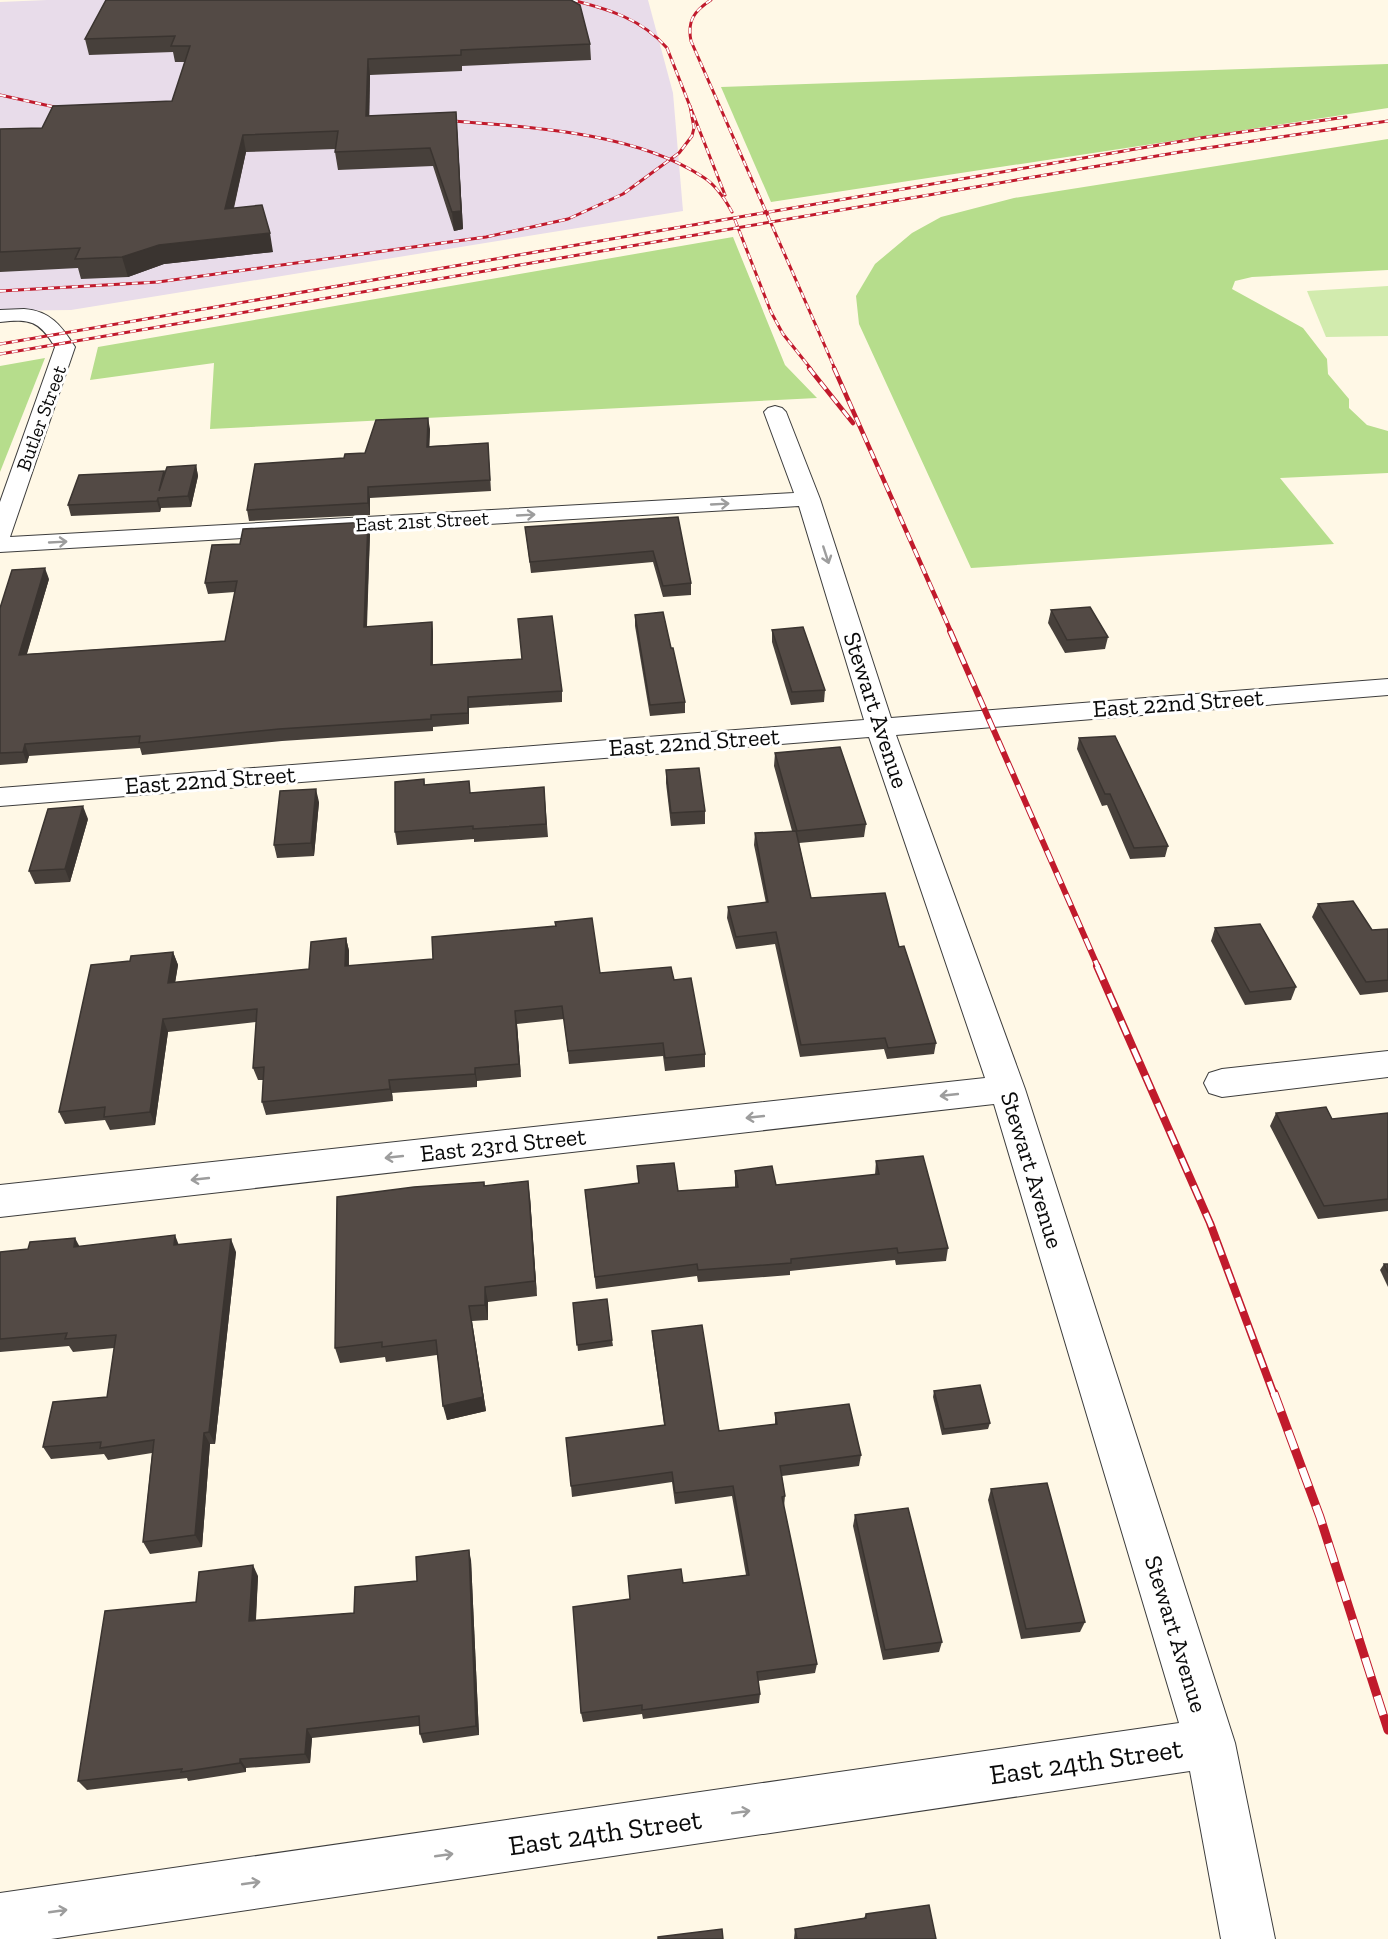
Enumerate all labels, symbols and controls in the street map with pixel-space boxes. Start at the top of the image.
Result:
street label: Butler Street [11,361,71,474]
one-way arrow [710,499,730,510]
street label: East 21st Street [355,505,490,536]
one-way arrow [515,510,535,521]
one-way arrow [48,536,68,547]
one-way arrow [821,545,832,564]
street label: Stewart Avenue [838,628,915,792]
street label: East 22nd Street [1092,682,1264,723]
street label: East 22nd Street [608,721,780,762]
street label: East 22nd Street [124,759,296,800]
street label: Stewart Avenue [995,1088,1070,1252]
one-way arrow [939,1090,959,1101]
one-way arrow [746,1112,765,1123]
street label: East 23rd Street [419,1121,587,1168]
one-way arrow [385,1152,405,1163]
one-way arrow [191,1173,211,1184]
street label: Stewart Avenue [1139,1552,1214,1716]
street label: East 24th Street [988,1732,1185,1791]
street label: East 24th Street [507,1803,704,1862]
one-way arrow [730,1806,750,1817]
one-way arrow [433,1850,453,1861]
one-way arrow [240,1878,260,1889]
one-way arrow [47,1906,67,1917]

